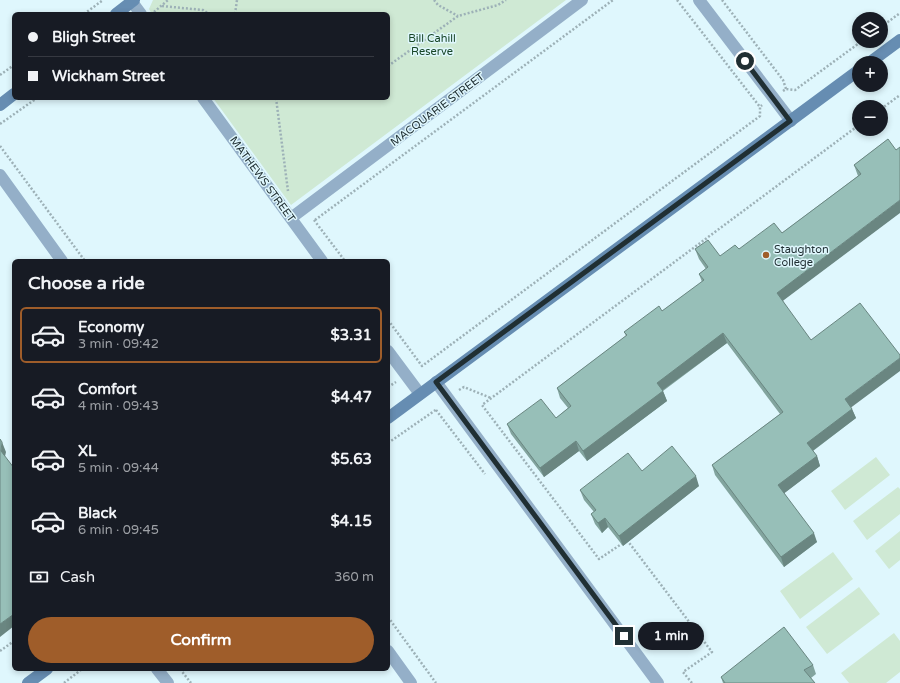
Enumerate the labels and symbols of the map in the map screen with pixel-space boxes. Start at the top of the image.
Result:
park label: Bill Cahill Reserve [408,32,456,58]
route start [736,52,754,70]
street label: MACQUARIE STREET [388,70,487,149]
street label: MATHEWS STREET [227,134,298,225]
place label: Staughton College [774,243,829,269]
marker: Staughton College [761,250,771,260]
callout: 1 min [638,622,704,650]
route end [615,627,633,645]

